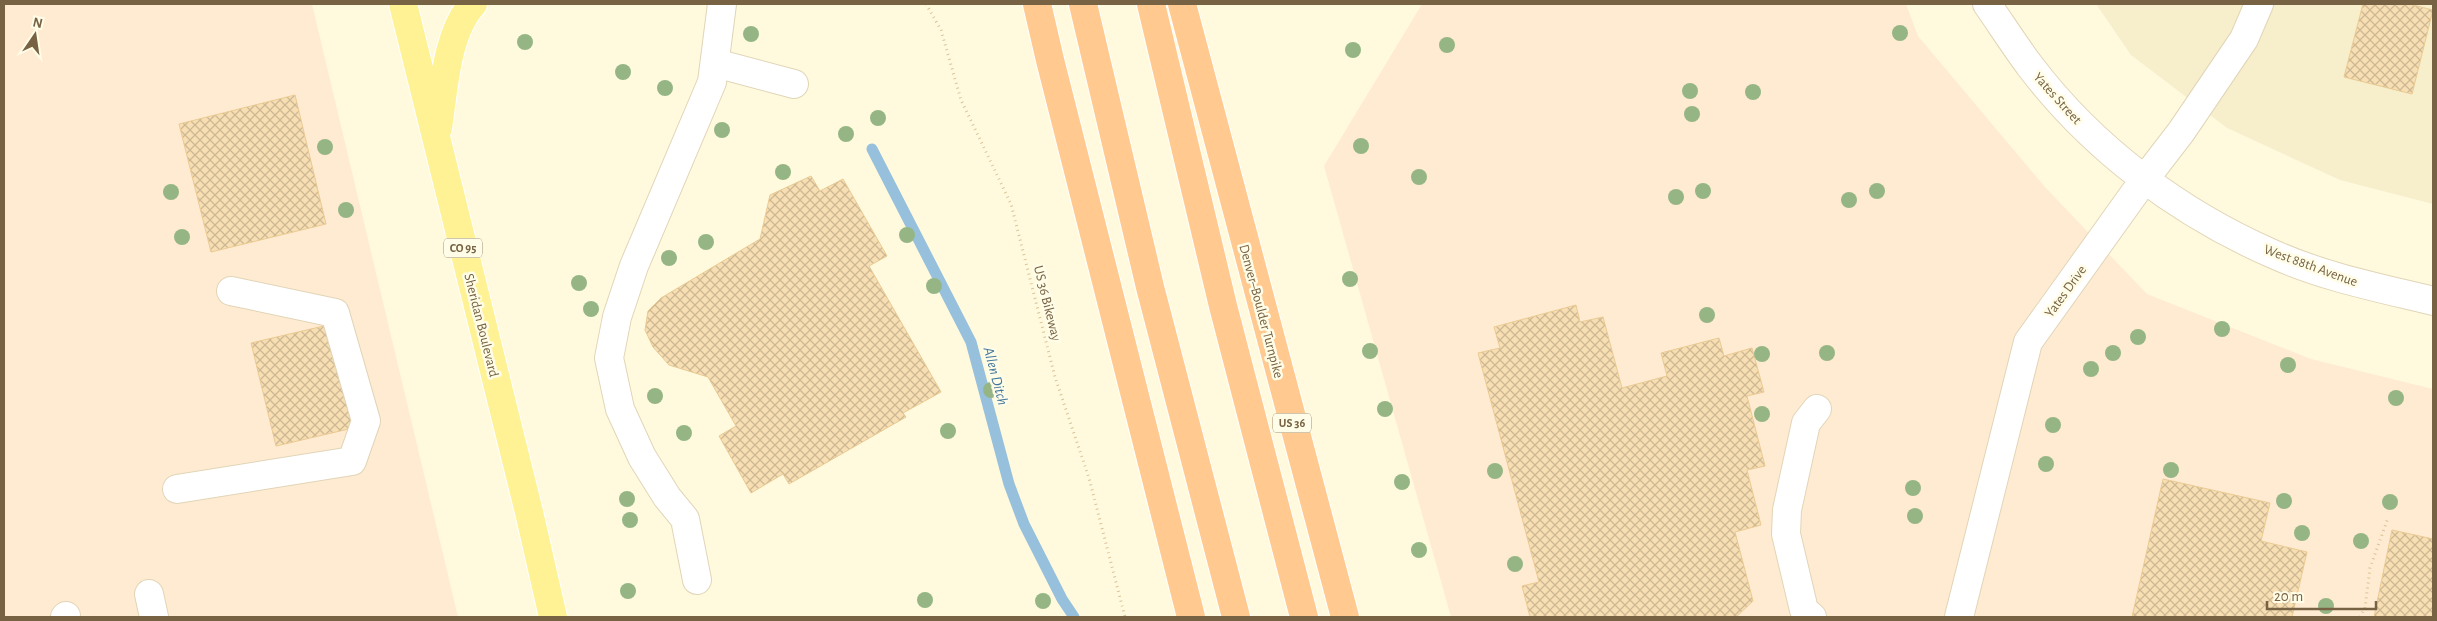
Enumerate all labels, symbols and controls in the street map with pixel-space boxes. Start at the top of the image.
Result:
north arrow [10,10,60,60]
text: N [31,15,44,31]
street label: Yates Street [2031,70,2084,128]
road number: CO 95 [444,238,482,258]
street label: Denver–Boulder Turnpike [1236,243,1286,380]
street label: West 88th Avenue [2262,243,2359,289]
street label: Yates Drive [2042,263,2089,320]
street label: US 36 Bikeway [1031,264,1063,342]
street label: Sheridan Boulevard [461,272,501,379]
water label: Allen Ditch [980,344,1010,407]
road number: US 36 [1273,413,1311,432]
scale bar [2267,578,2376,610]
text: 20 m [2274,589,2303,604]

